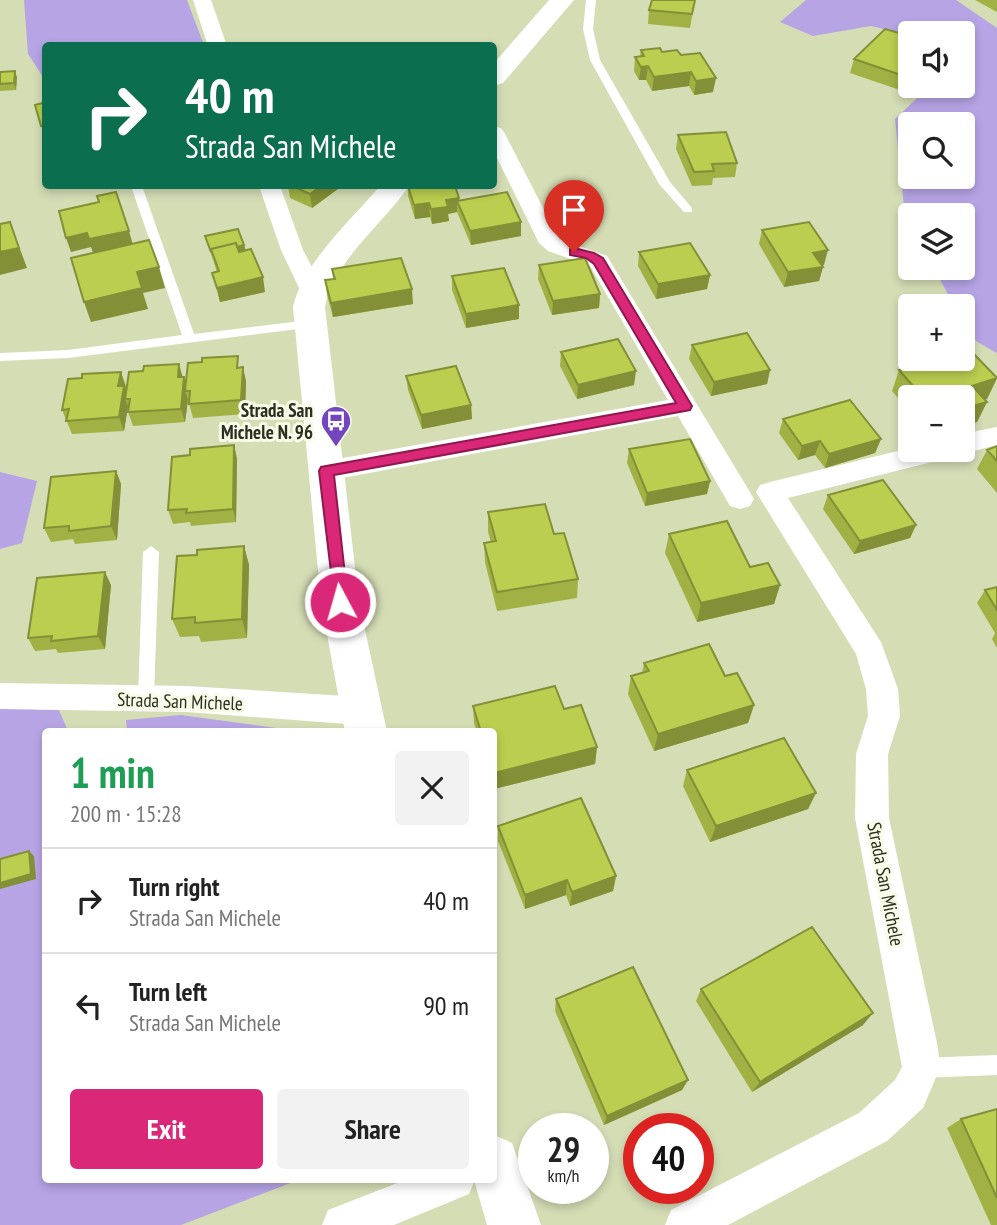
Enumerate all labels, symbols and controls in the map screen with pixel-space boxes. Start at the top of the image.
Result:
map controls [898,21,975,462]
button: sound [898,21,975,98]
text: 40 m [185,63,274,127]
icon: right [70,70,161,161]
button: search [898,112,975,189]
text: Strada San Michele [185,125,397,167]
pin [544,180,604,252]
icon: arrive [555,191,593,229]
button: layers [898,203,975,280]
button: + [898,294,975,371]
button: − [898,385,975,462]
place label: Strada San Michele N. 96 [221,398,313,444]
bus stop icon: Strada San Michele N. 96 [319,404,353,448]
position arrow [303,565,377,639]
street label: Strada San Michele [117,687,243,715]
text: 1 min [70,745,155,800]
button: close [395,751,469,825]
text: 200 m · 15:28 [70,799,182,828]
street label: Strada San Michele [862,820,910,948]
text: Turn right [129,870,220,903]
icon: right [70,882,108,920]
text: 40 m [423,884,469,917]
text: Strada San Michele [129,903,281,932]
text: Turn left [129,975,207,1008]
icon: left [70,987,108,1025]
text: 90 m [423,989,469,1022]
text: Strada San Michele [129,1008,281,1037]
button: Exit [70,1089,263,1169]
button: Share [277,1089,469,1169]
speed limit sign: 40 [623,1113,714,1204]
text: 29 [547,1126,580,1172]
text: km/h [548,1164,579,1187]

